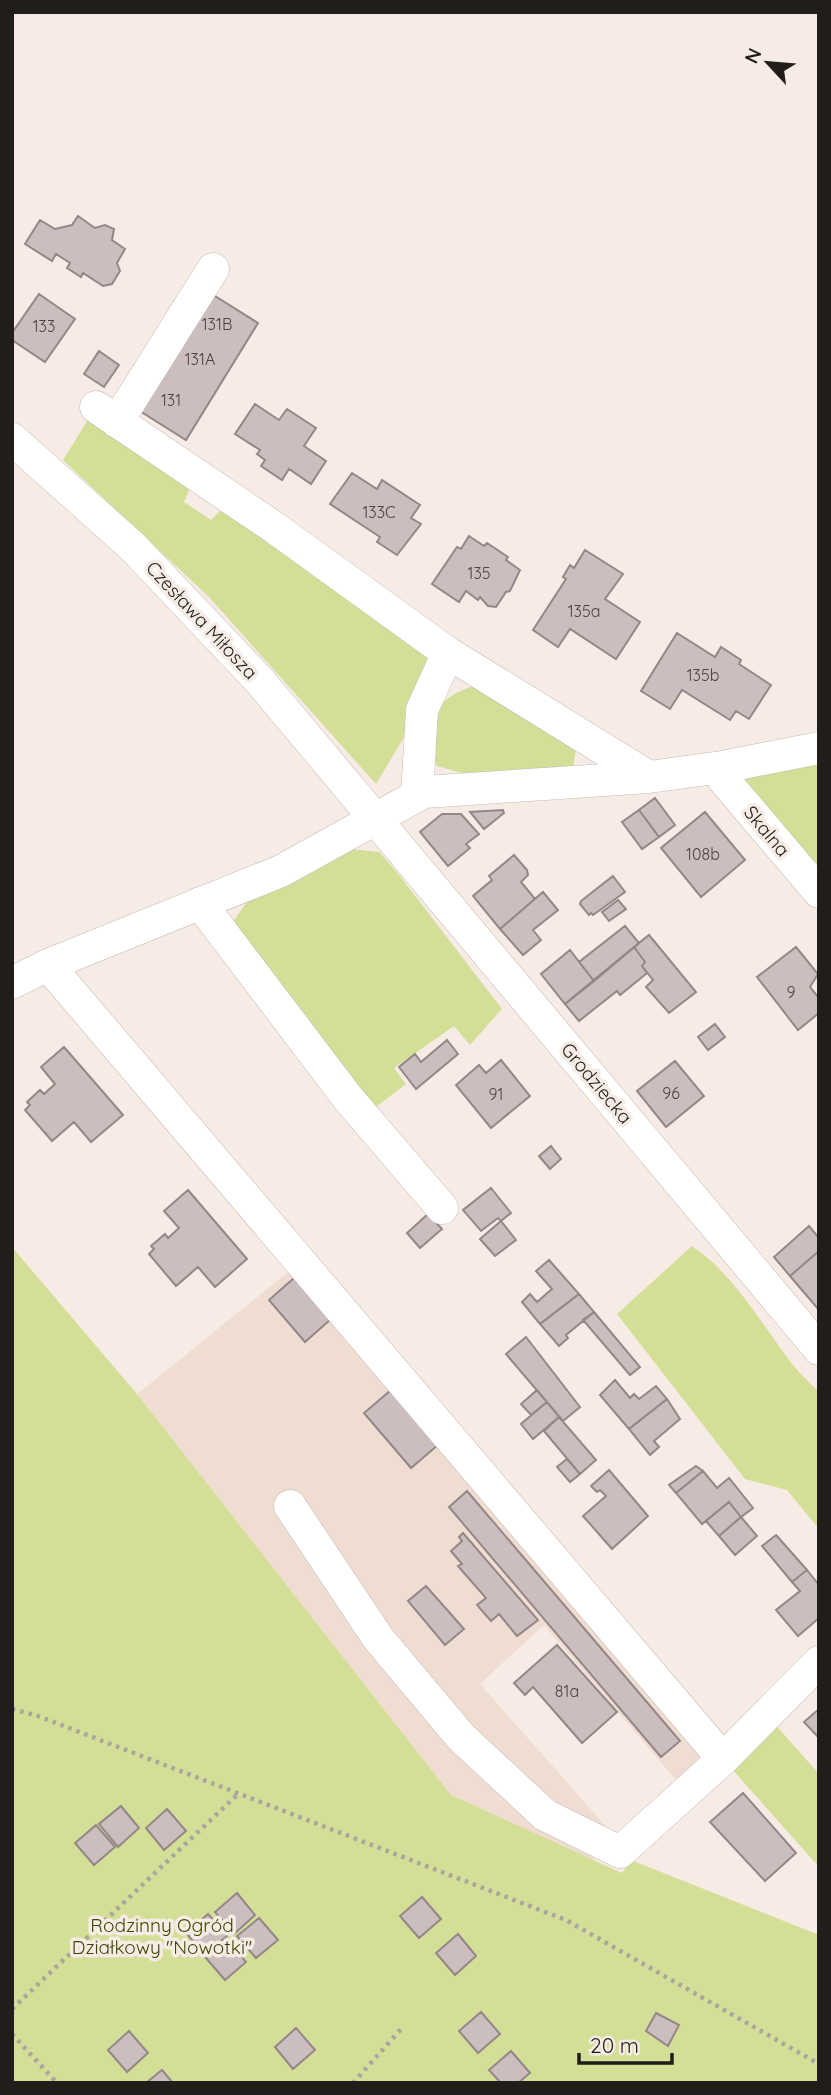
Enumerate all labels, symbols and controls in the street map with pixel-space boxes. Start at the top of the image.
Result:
north arrow [733,28,803,98]
text: N [739,44,767,67]
house number: 131B [202,314,232,334]
house number: 133 [33,316,55,336]
house number: 131A [185,349,215,369]
house number: 131 [161,390,181,410]
house number: 133C [362,502,396,522]
street label: Czesława Miłosza [141,556,263,684]
house number: 135 [467,563,491,583]
house number: 135a [568,601,600,621]
house number: 135b [687,665,719,685]
street label: Skalna [739,801,795,861]
house number: 108b [686,844,720,864]
house number: 9 [787,982,796,1002]
street label: Grodziecka [556,1038,638,1128]
house number: 96 [662,1083,680,1103]
house number: 91 [489,1084,503,1104]
house number: 81a [555,1681,579,1701]
park label: Rodzinny Ogród Działkowy "Nowotki" [72,1913,252,1959]
scale bar [579,2022,672,2066]
text: 20 m [590,2032,639,2058]

